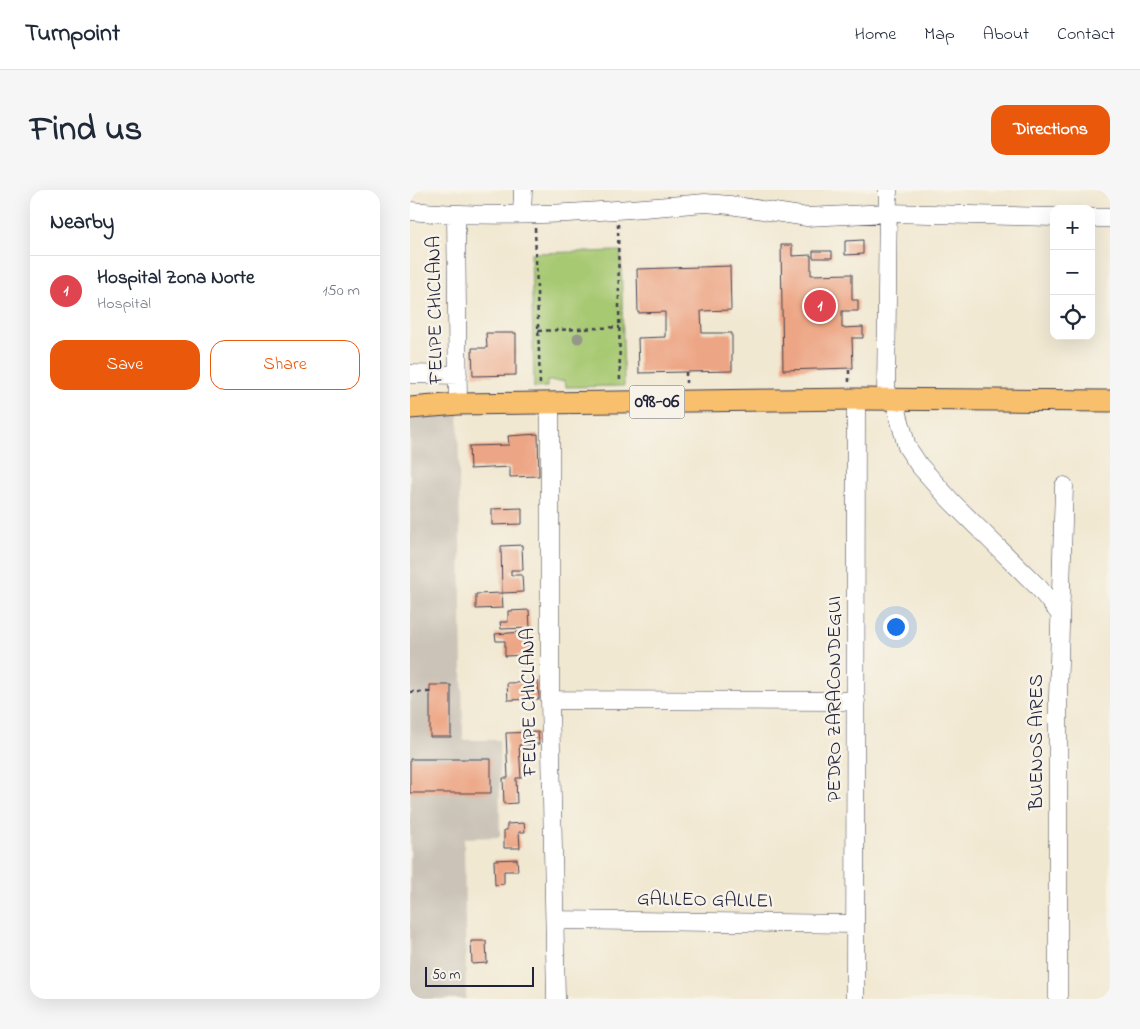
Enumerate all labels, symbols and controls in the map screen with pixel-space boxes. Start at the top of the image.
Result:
text: Turnpoint [25,17,120,52]
text: Home [855,22,896,48]
text: Map [924,22,955,48]
text: About [983,22,1029,48]
text: Contact [1057,22,1115,48]
text: Find us [30,105,142,156]
button: Directions [991,105,1110,155]
map controls [1050,205,1095,340]
button: + [1050,205,1095,250]
text: Nearby [50,208,114,238]
street label: FELIPE CHICLANA [420,236,452,385]
button: − [1050,250,1095,295]
text: Hospital Zona Norte [97,265,254,292]
text: 1 [63,279,69,303]
text: 150 m [322,279,360,303]
pin: 1 [804,287,836,325]
text: Hospital [97,292,151,316]
button: locate [1050,295,1095,340]
button: Save [50,340,200,390]
button: Share [210,340,360,390]
road number: 098-06 [630,386,684,418]
street label: PEDRO ZARACONDEGUI [821,596,850,802]
your location [883,614,909,640]
street label: FELIPE CHICLANA [514,628,546,777]
street label: BUENOS AIRES [1023,674,1052,811]
street label: GALILEO GALILEI [637,885,773,917]
scale bar [425,964,534,987]
text: 50 m [432,965,460,986]

